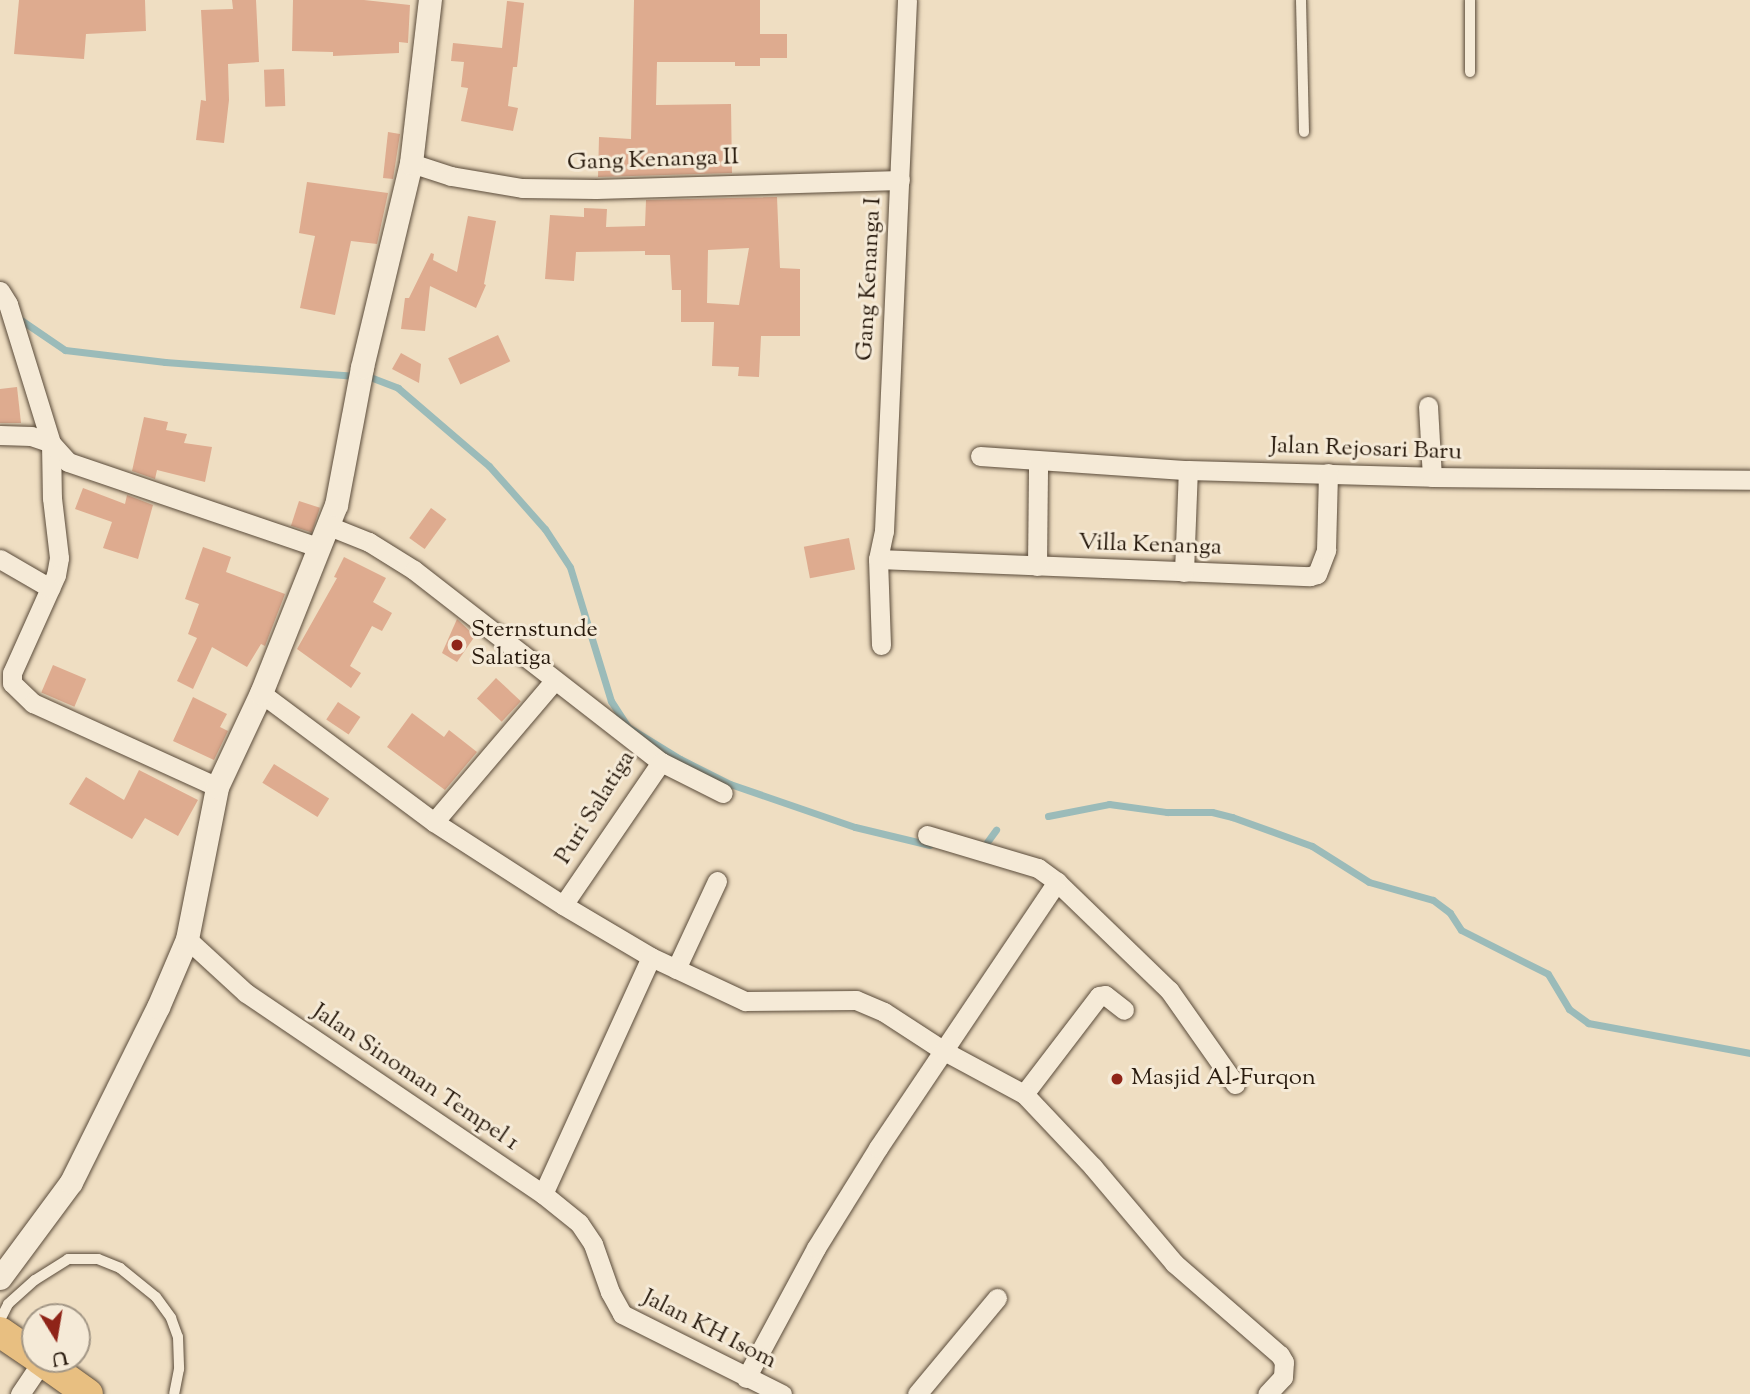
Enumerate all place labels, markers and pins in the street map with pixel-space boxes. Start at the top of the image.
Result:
place label: Sternstunde Salatiga [471,617,598,673]
marker: Sternstunde Salatiga [449,637,465,653]
place label: Masjid Al-Furqon [1131,1065,1316,1093]
marker: Masjid Al-Furqon [1109,1071,1125,1087]

